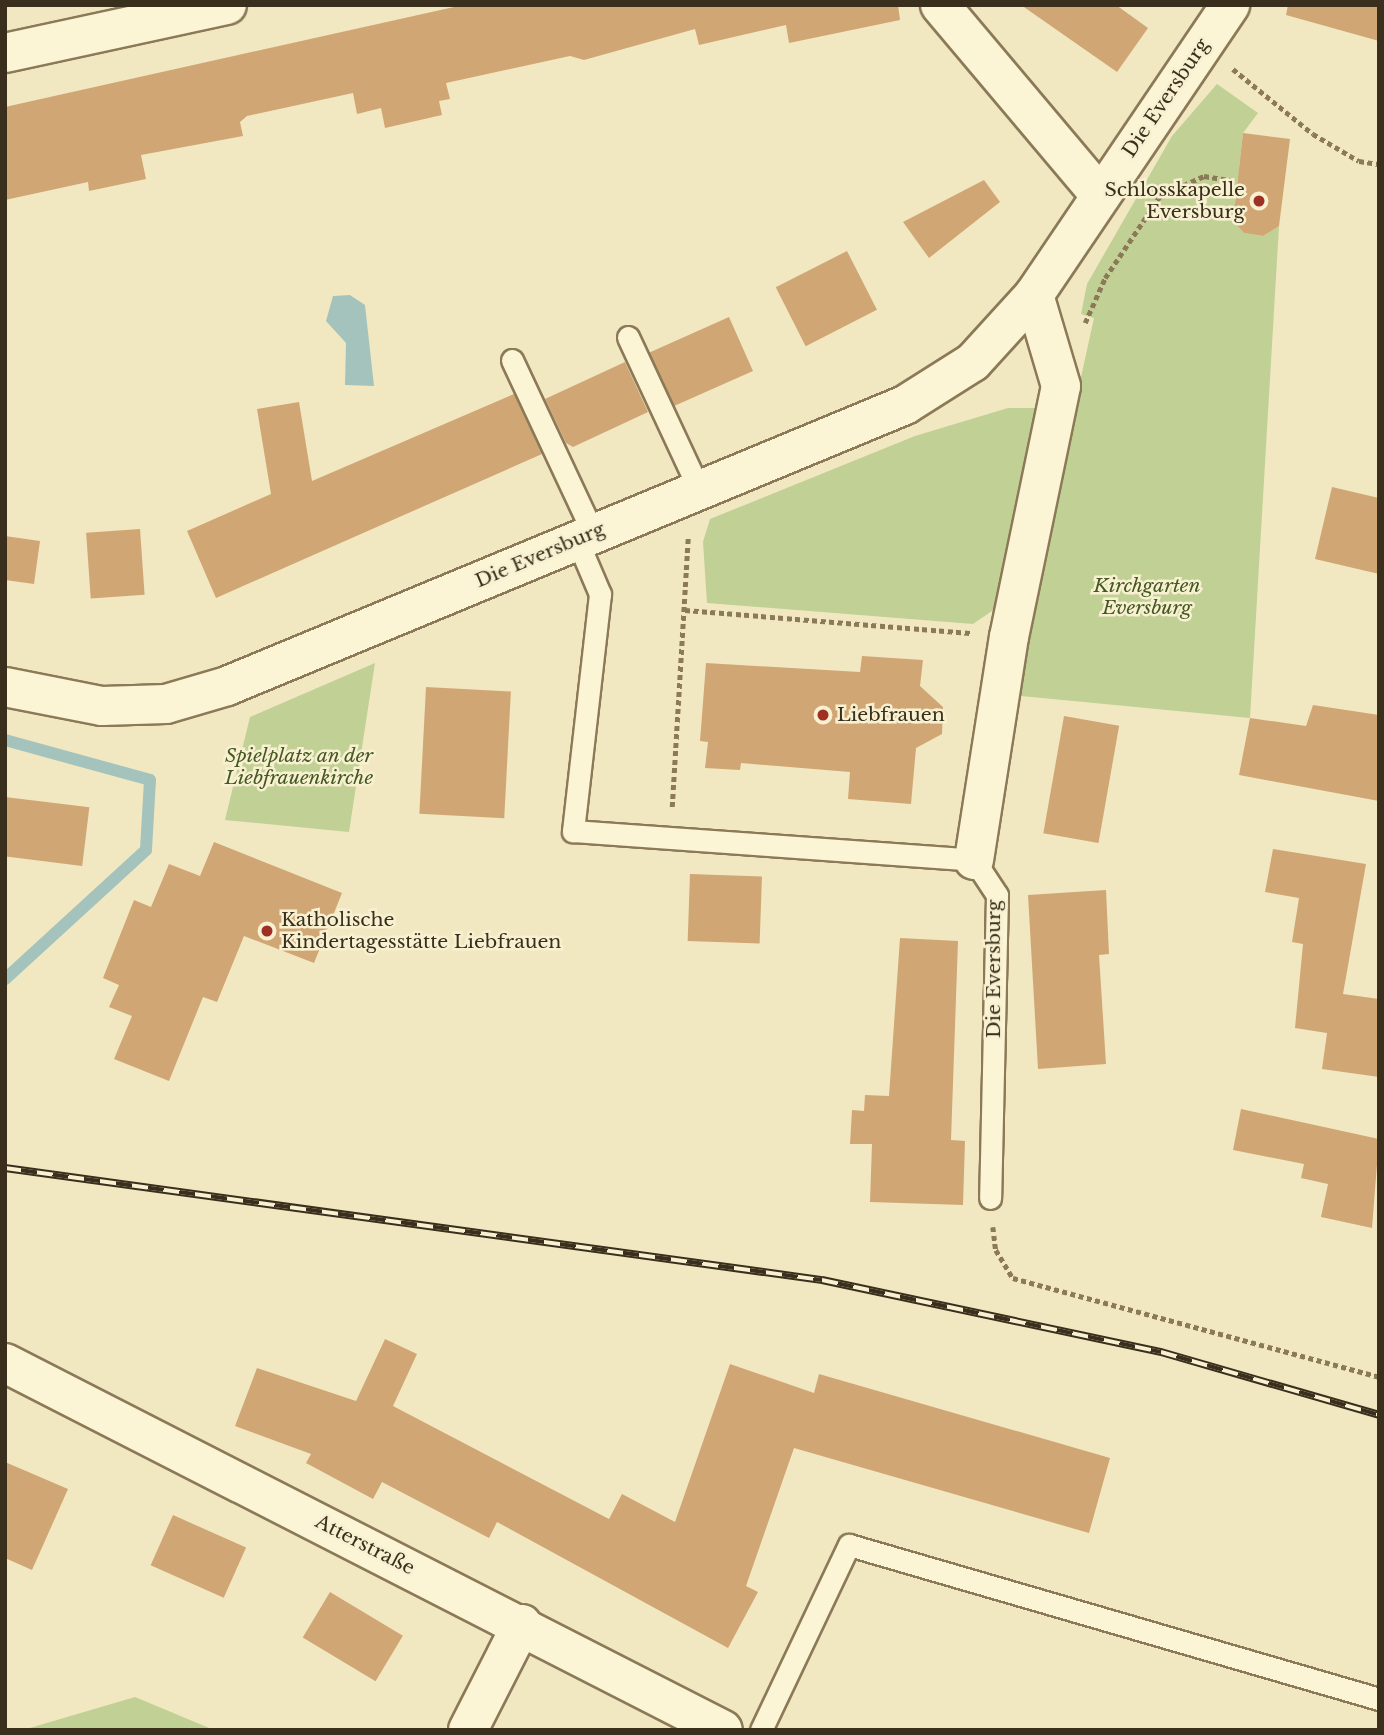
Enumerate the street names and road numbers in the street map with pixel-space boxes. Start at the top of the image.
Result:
street label: Die Eversburg [1118,34,1214,162]
street label: Die Eversburg [472,517,608,593]
street label: Die Eversburg [983,900,1005,1038]
street label: Atterstraße [312,1510,418,1580]

